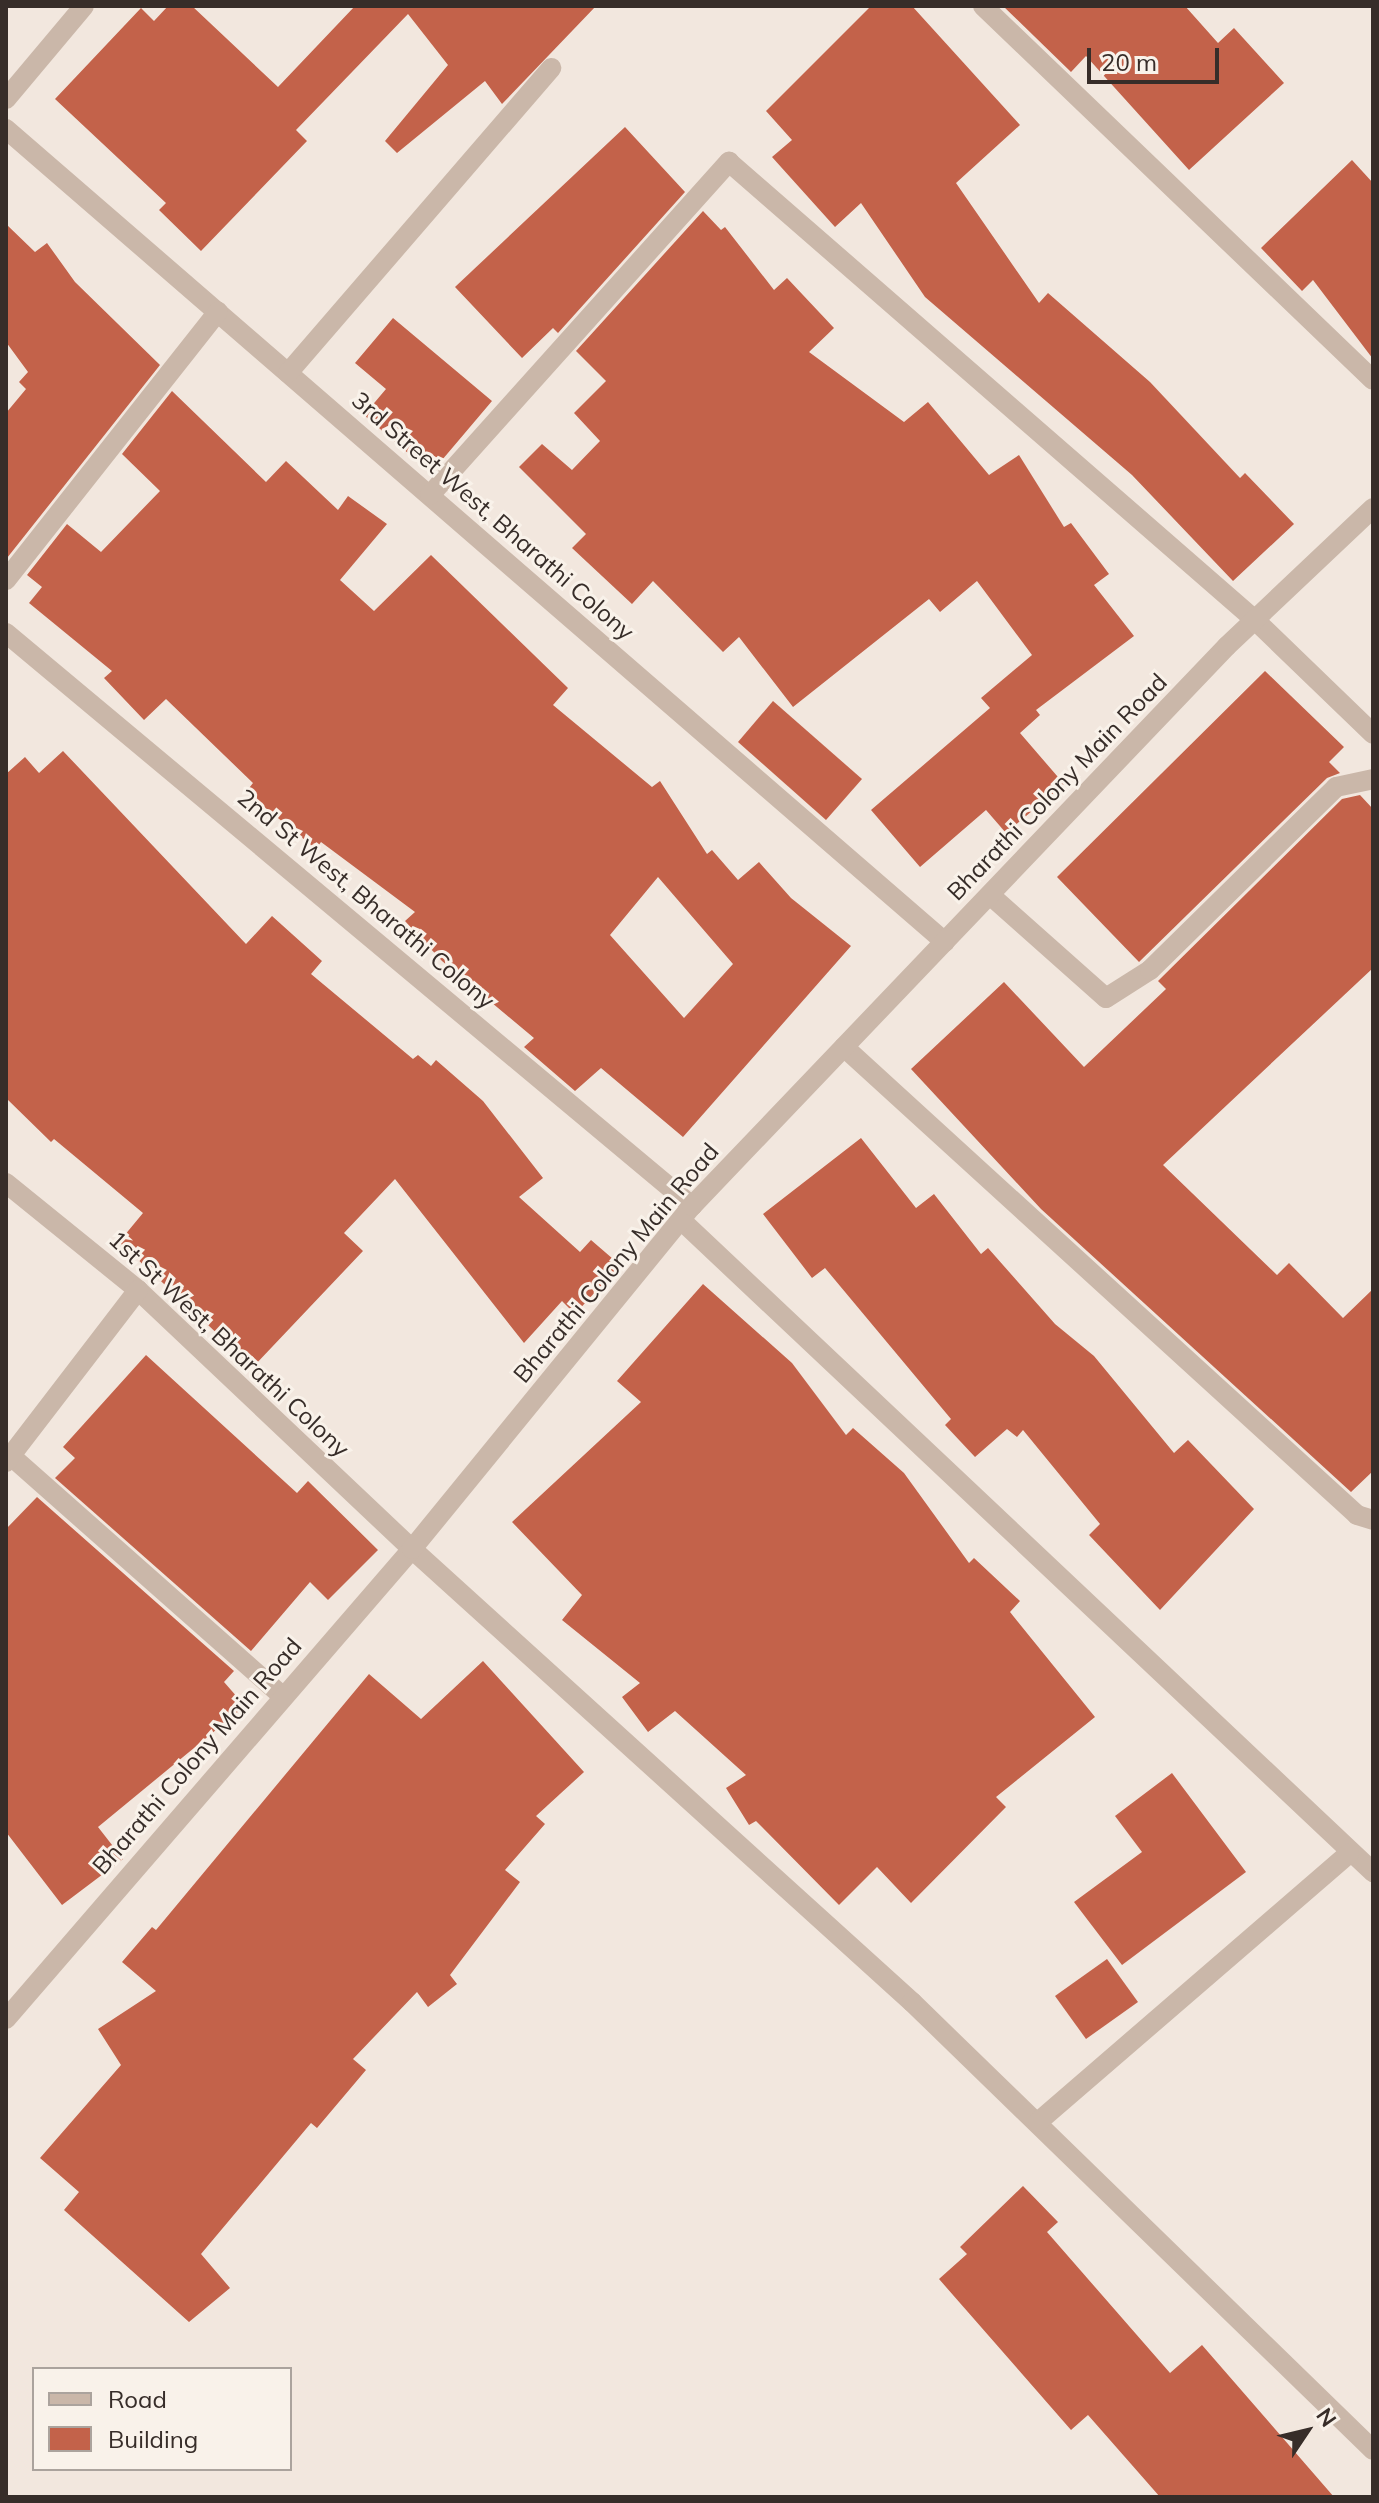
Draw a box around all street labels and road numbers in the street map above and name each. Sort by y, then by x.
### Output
street label: 3rd Street West, Bharathi Colony [346,386,640,646]
street label: Bharathi Colony Main Road [941,668,1173,906]
street label: 2nd St West, Bharathi Colony [232,783,500,1015]
street label: Bharathi Colony Main Road [507,1137,725,1389]
street label: 1st St West, Bharathi Colony [103,1225,355,1463]
street label: Bharathi Colony Main Road [86,1632,308,1880]

